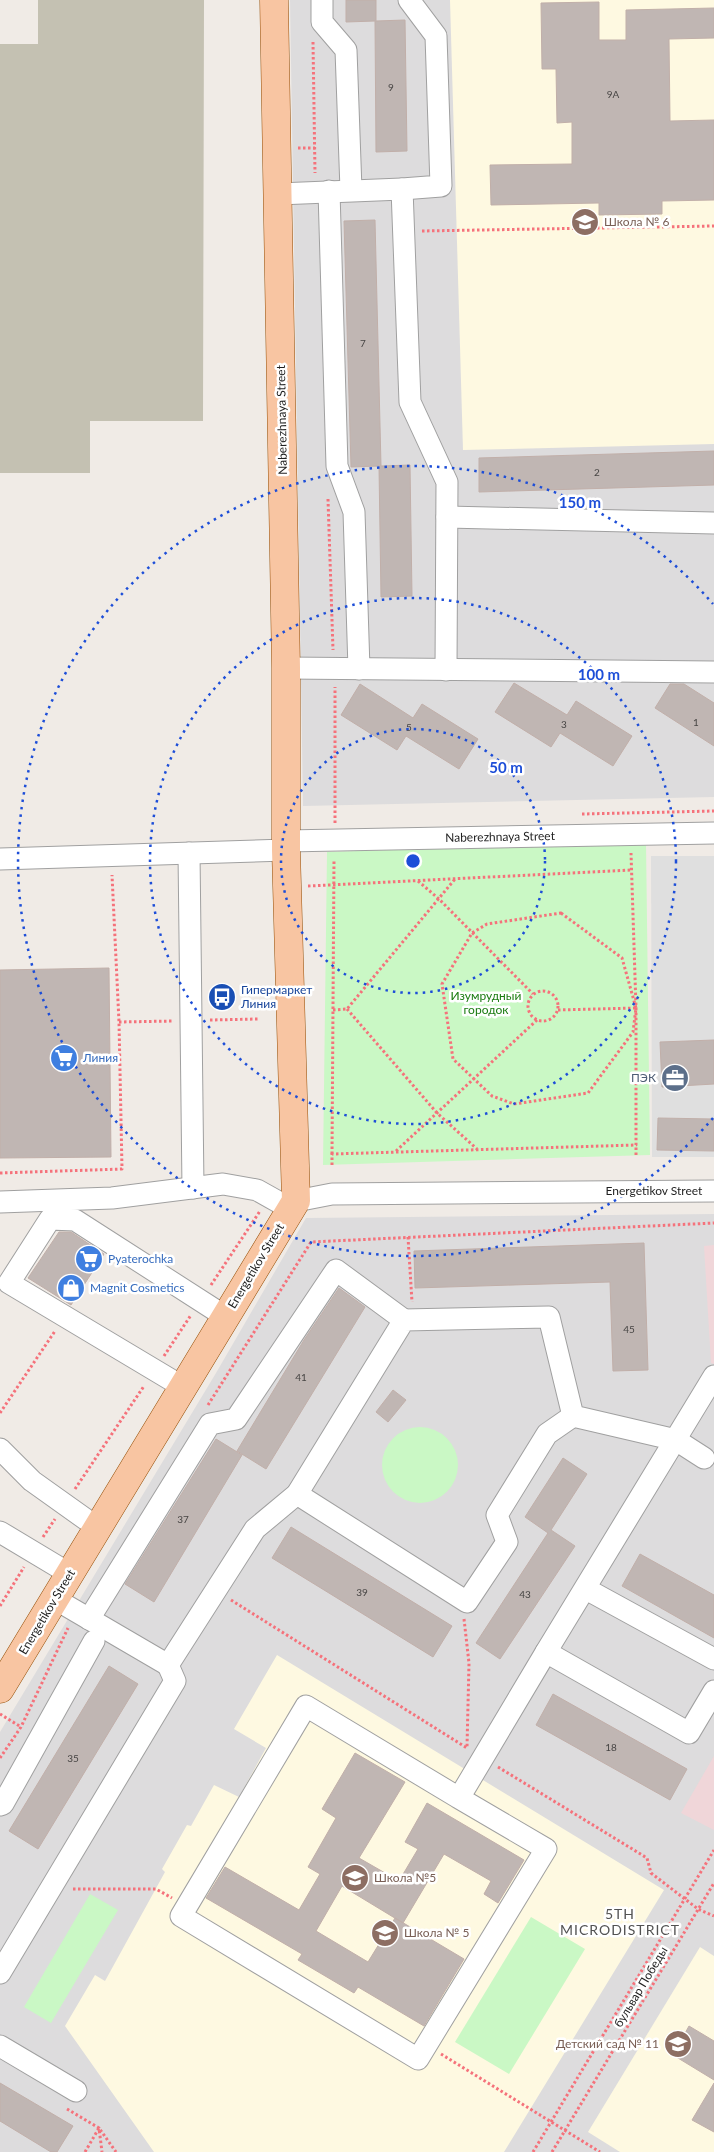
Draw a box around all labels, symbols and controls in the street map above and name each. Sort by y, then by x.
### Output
house number: 9 [388,81,394,93]
house number: 9А [607,88,620,100]
school or university icon: Школа № 6 [570,207,600,237]
place label: Школа № 6 [604,214,669,229]
house number: 7 [360,337,366,349]
street label: Naberezhnaya Street [273,364,290,475]
house number: 2 [594,466,600,478]
text: 150 m [559,493,601,511]
text: 100 m [578,665,620,683]
house number: 1 [693,716,699,728]
house number: 3 [561,718,567,730]
house number: 5 [406,721,412,733]
text: 50 m [489,758,523,776]
street label: Naberezhnaya Street [445,828,556,845]
centre of rings [404,852,422,870]
bus stop icon: Гипермаркет Линия [207,982,237,1012]
place label: Гипермаркет Линия [240,982,312,1011]
park label: Изумрудный городок [451,988,521,1017]
supermarket icon: Линия [49,1043,79,1073]
place label: Линия [82,1050,118,1065]
office icon: ПЭК [660,1063,690,1093]
place label: ПЭК [631,1070,656,1085]
street label: Energetikov Street [606,1183,703,1198]
street label: Energetikov Street [224,1220,287,1311]
supermarket icon: Pyaterochka [74,1244,104,1274]
place label: Pyaterochka [108,1251,173,1266]
shop icon: Magnit Cosmetics [56,1273,86,1303]
place label: Magnit Cosmetics [90,1280,185,1295]
house number: 45 [623,1323,635,1335]
house number: 41 [295,1371,307,1383]
house number: 37 [177,1513,189,1525]
street label: Energetikov Street [15,1566,78,1657]
house number: 39 [356,1586,368,1598]
house number: 43 [519,1588,531,1600]
house number: 18 [605,1741,617,1753]
house number: 35 [67,1752,79,1764]
school or university icon: Школа №5 [340,1863,370,1893]
place label: Школа №5 [374,1870,436,1885]
district label: 5TH MICRODISTRICT [560,1905,680,1938]
school or university icon: Школа № 5 [370,1918,400,1948]
place label: Школа № 5 [404,1925,469,1940]
street label: бульвар Победы [611,1944,671,2030]
school or university icon: Детский сад № 11 [663,2029,693,2059]
place label: Детский сад № 11 [556,2036,659,2051]

